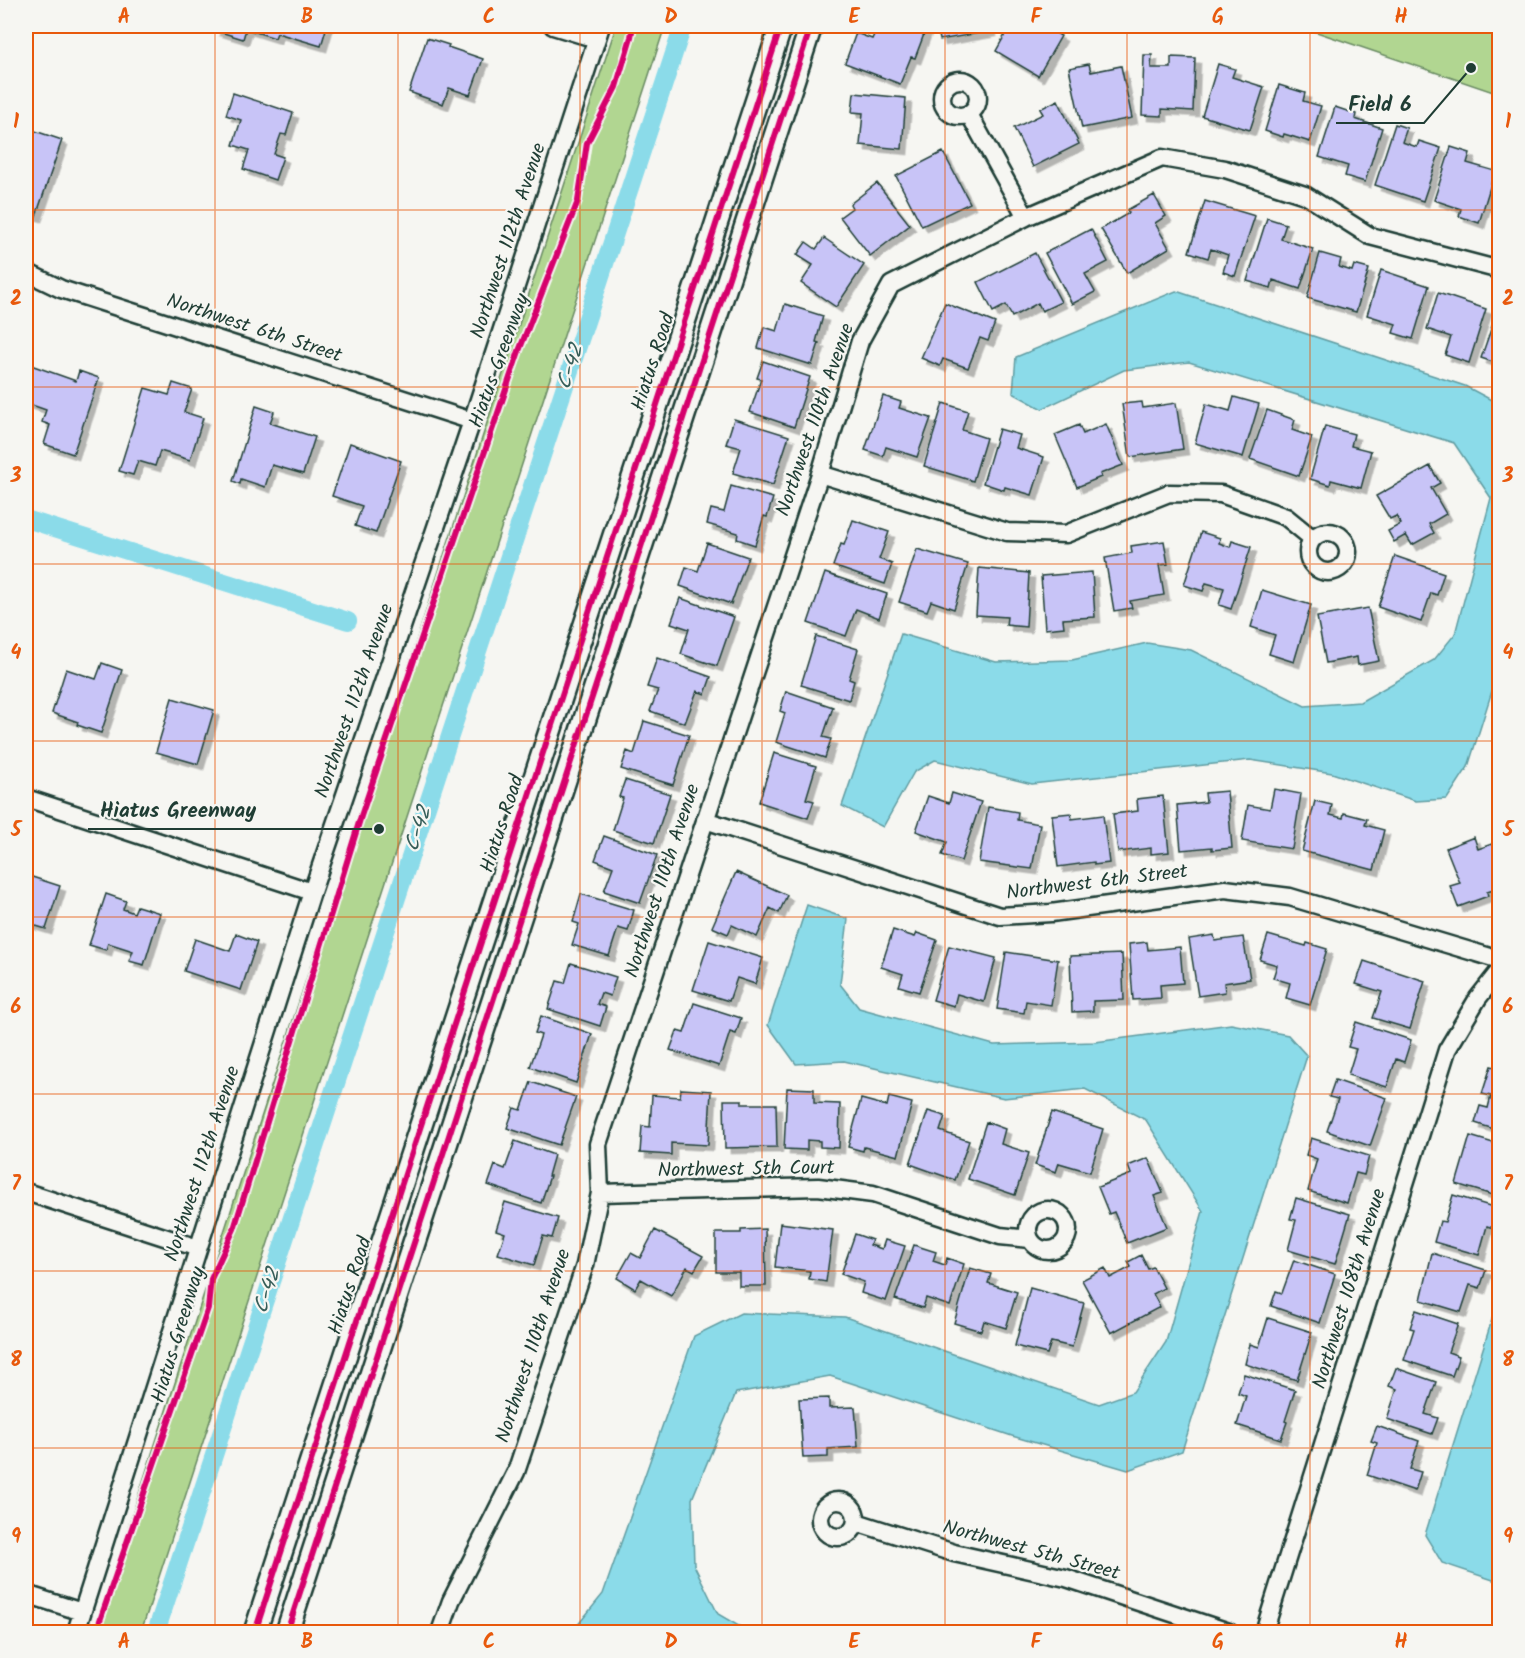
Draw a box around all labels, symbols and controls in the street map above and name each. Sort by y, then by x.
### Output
text: A [118,2,130,34]
text: B [301,2,313,34]
text: C [483,2,495,34]
text: D [664,2,678,34]
text: E [848,2,860,34]
text: F [1031,2,1043,34]
text: G [1212,2,1224,34]
text: H [1394,2,1408,34]
callout: Field 6 [1336,84,1424,123]
text: Field 6 [1348,89,1412,122]
text: 1 [13,107,19,139]
text: 1 [1505,107,1511,139]
street label: Northwest 112th Avenue [462,139,556,343]
text: 2 [10,284,22,316]
text: 2 [1502,284,1514,316]
street label: Northwest 6th Street [162,286,346,373]
street label: Hiatus Greenway [461,289,539,433]
street label: Hiatus Road [623,308,685,415]
street label: Northwest 110th Avenue [768,319,864,521]
water label: C-42 [548,338,594,394]
text: 3 [10,461,22,493]
text: 3 [1502,461,1514,493]
street label: Northwest 112th Avenue [307,599,403,803]
text: 4 [11,638,22,670]
text: 4 [1503,638,1514,670]
street label: Hiatus Road [472,770,534,877]
street label: Northwest 110th Avenue [617,780,709,982]
callout: Hiatus Greenway [88,790,268,829]
text: Hiatus Greenway [100,795,256,828]
water label: C-42 [396,800,442,856]
text: 5 [10,815,23,847]
text: 5 [1502,815,1515,847]
street label: Northwest 6th Street [1004,856,1190,910]
text: 6 [11,992,22,1024]
text: 6 [1503,992,1514,1024]
street label: Northwest 112th Avenue [156,1062,250,1266]
street label: Northwest 5th Court [657,1152,835,1188]
text: 7 [11,1169,21,1201]
text: 7 [1503,1169,1513,1201]
street label: Northwest 108th Avenue [1304,1185,1396,1393]
street label: Hiatus Road [320,1232,382,1339]
street label: Northwest 110th Avenue [488,1245,580,1447]
street label: Hiatus Greenway [143,1262,215,1407]
water label: C-42 [245,1262,291,1318]
text: 8 [10,1345,22,1377]
text: 8 [1502,1345,1514,1377]
street label: Northwest 5th Street [939,1512,1123,1590]
text: 9 [11,1522,21,1554]
text: 9 [1503,1522,1513,1554]
text: A [118,1627,130,1658]
text: B [301,1627,313,1658]
text: C [483,1627,495,1658]
text: D [664,1627,678,1658]
text: E [848,1627,860,1658]
text: F [1031,1627,1043,1658]
text: G [1212,1627,1224,1658]
text: H [1394,1627,1408,1658]

